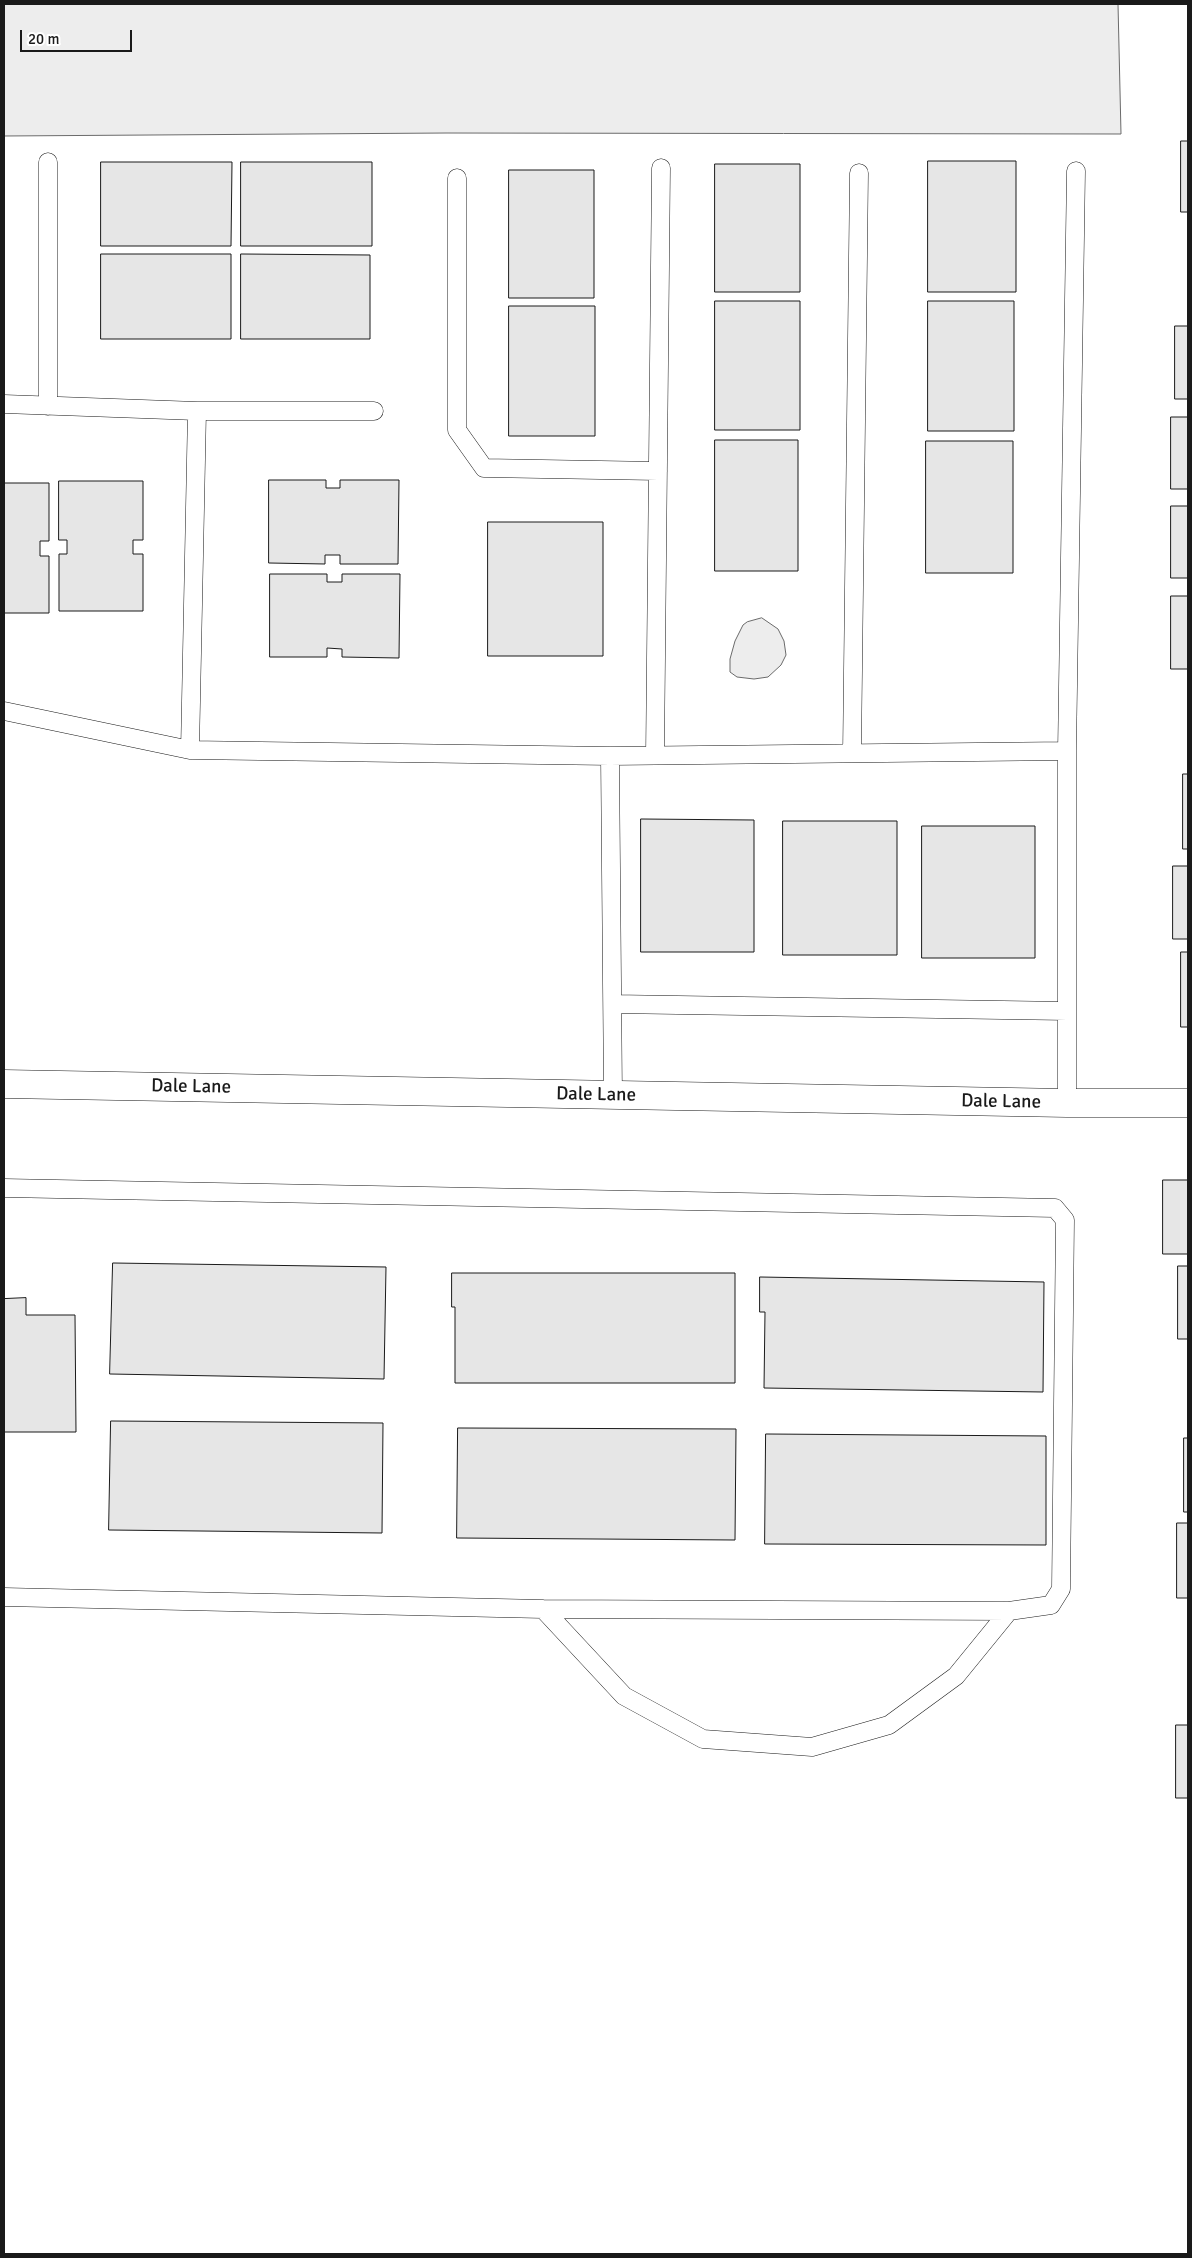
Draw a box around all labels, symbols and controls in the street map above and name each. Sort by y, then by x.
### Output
scale bar [22,20,135,52]
text: 20 m [28,30,59,48]
street label: Dale Lane [151,1075,231,1099]
street label: Dale Lane [556,1083,636,1107]
street label: Dale Lane [961,1090,1041,1114]

